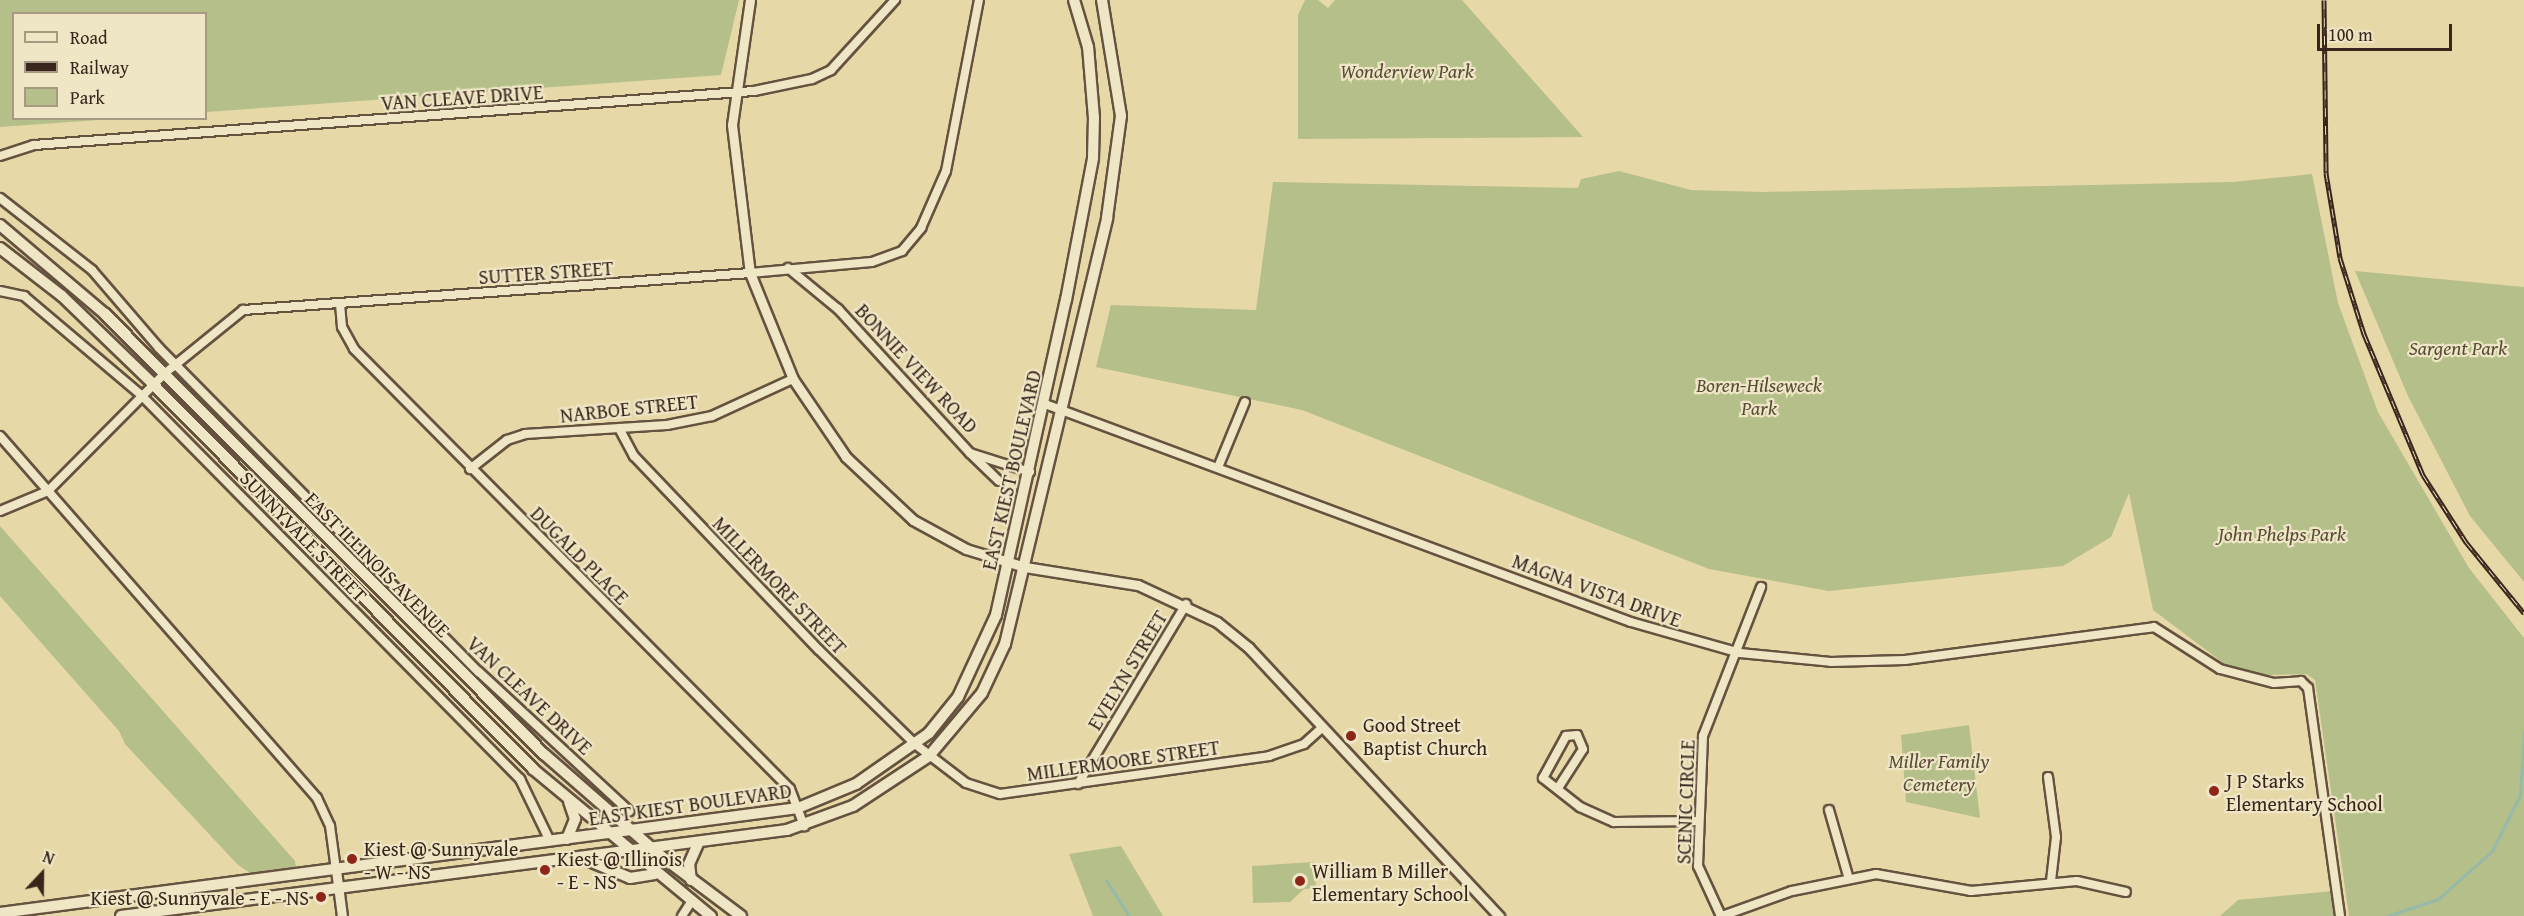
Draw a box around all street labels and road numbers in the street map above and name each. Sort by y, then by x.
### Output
street label: VAN CLEAVE DRIVE [380,79,544,115]
street label: SUTTER STREET [478,255,614,289]
street label: BONNIE VIEW ROAD [851,298,983,438]
street label: EAST KIEST BOULEVARD [976,368,1046,572]
street label: NARBOE STREET [559,389,699,427]
street label: SUNNYVALE STREET [235,466,373,606]
street label: EAST ILLINOIS AVENUE [301,487,455,641]
street label: DUGALD PLACE [526,501,634,609]
street label: MILLERMORE STREET [708,511,852,659]
street label: MAGNA VISTA DRIVE [1509,548,1685,632]
street label: EVELYN STREET [1082,606,1172,734]
street label: VAN CLEAVE DRIVE [462,631,598,759]
street label: MILLERMOORE STREET [1025,735,1221,785]
street label: SCENIC CIRCLE [1671,739,1699,865]
street label: EAST KIEST BOULEVARD [587,778,793,830]

